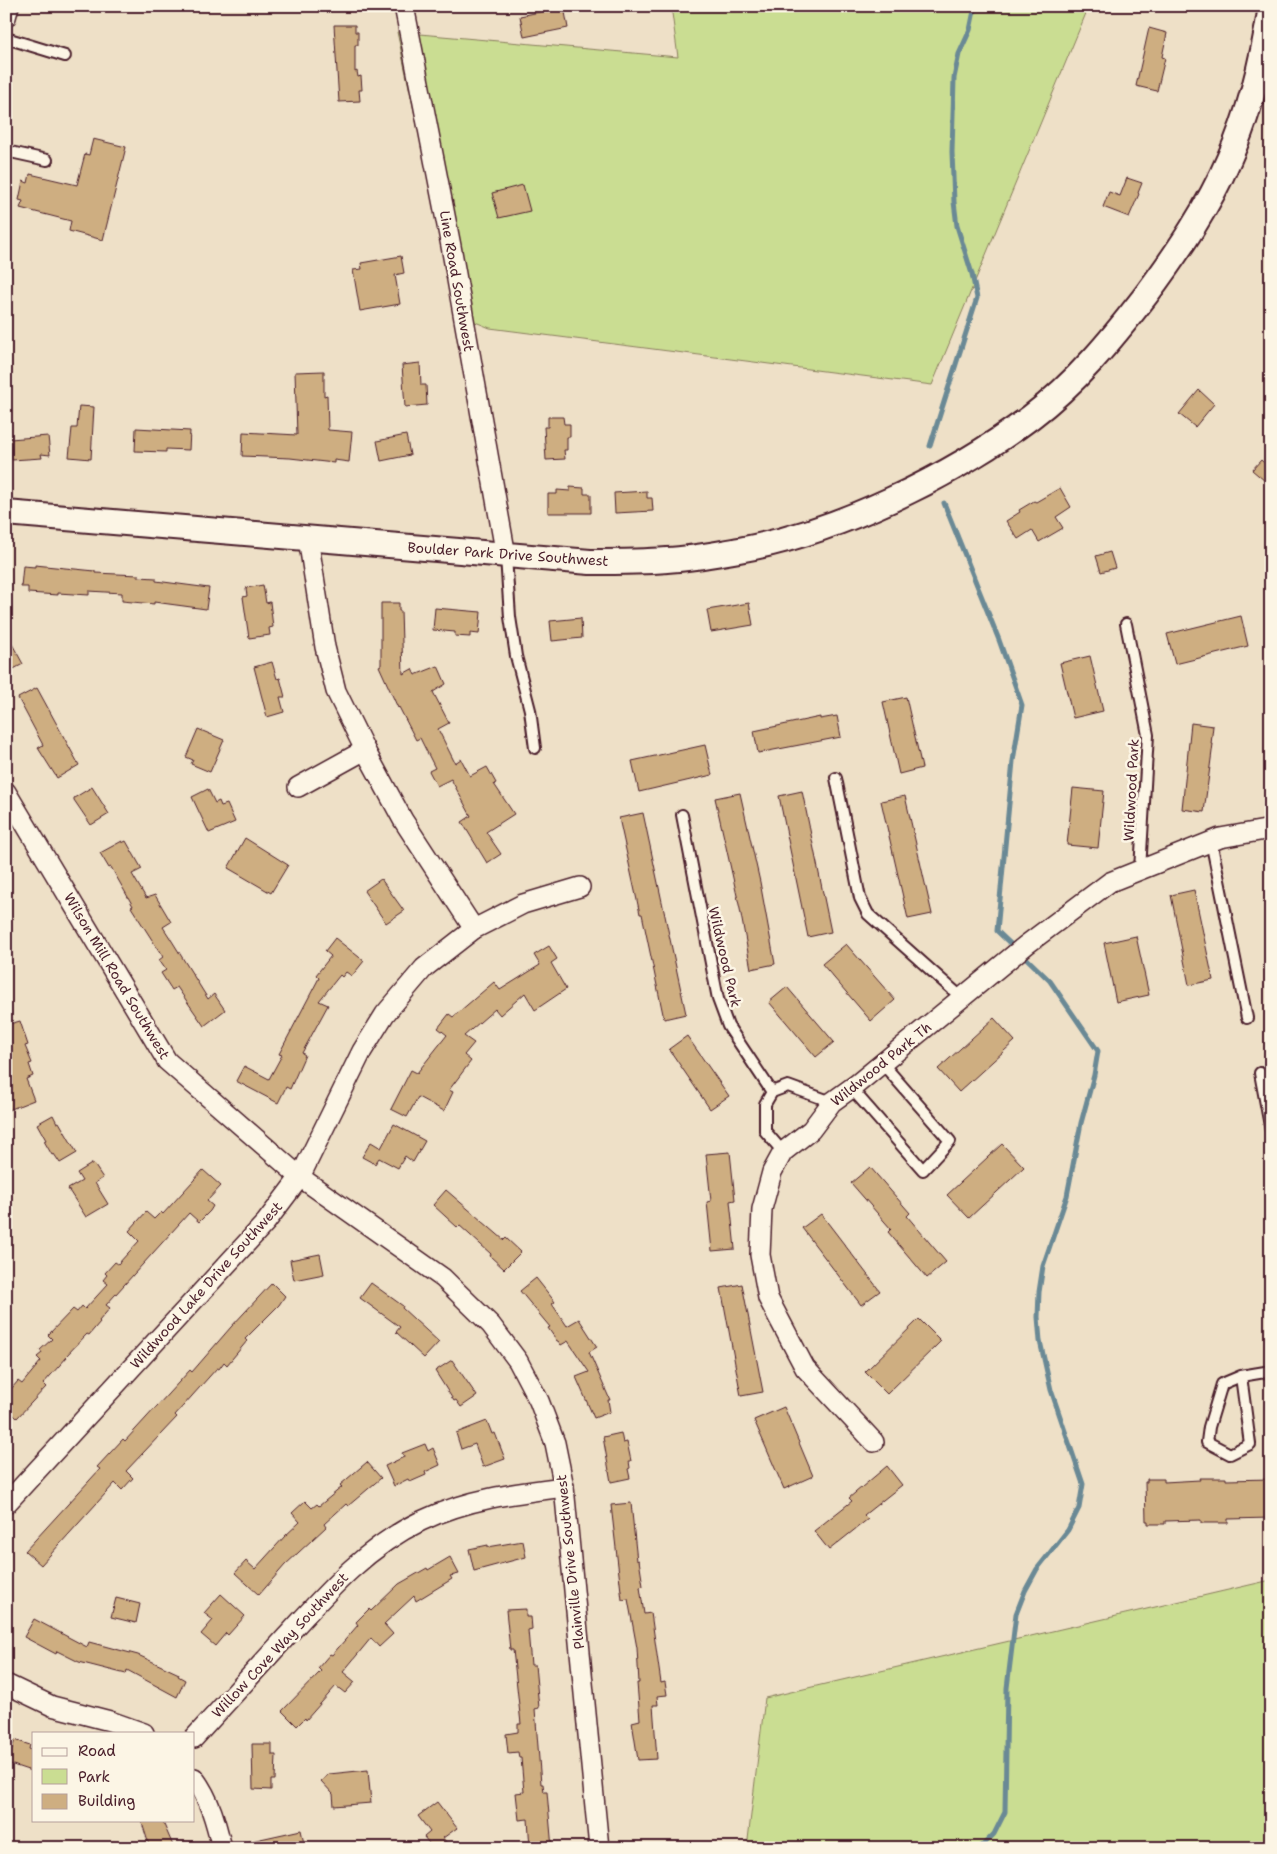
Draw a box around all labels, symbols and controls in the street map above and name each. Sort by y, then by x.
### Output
street label: Line Road Southwest [436,209,478,353]
street label: Boulder Park Drive Southwest [407,538,609,570]
street label: Wildwood Park [1119,738,1143,842]
street label: Wilson Mill Road Southwest [60,889,174,1063]
street label: Wildwood Park [705,905,745,1009]
street label: Wildwood Park Th [827,1018,935,1110]
street label: Wildwood Lake Drive Southwest [126,1198,286,1372]
street label: Plainville Drive Southwest [552,1474,588,1650]
street label: Willow Cove Way Southwest [208,1569,352,1721]
legend [32,1732,195,1822]
text: Road [78,1741,116,1761]
text: Park [78,1767,110,1787]
text: Building [78,1791,135,1811]

